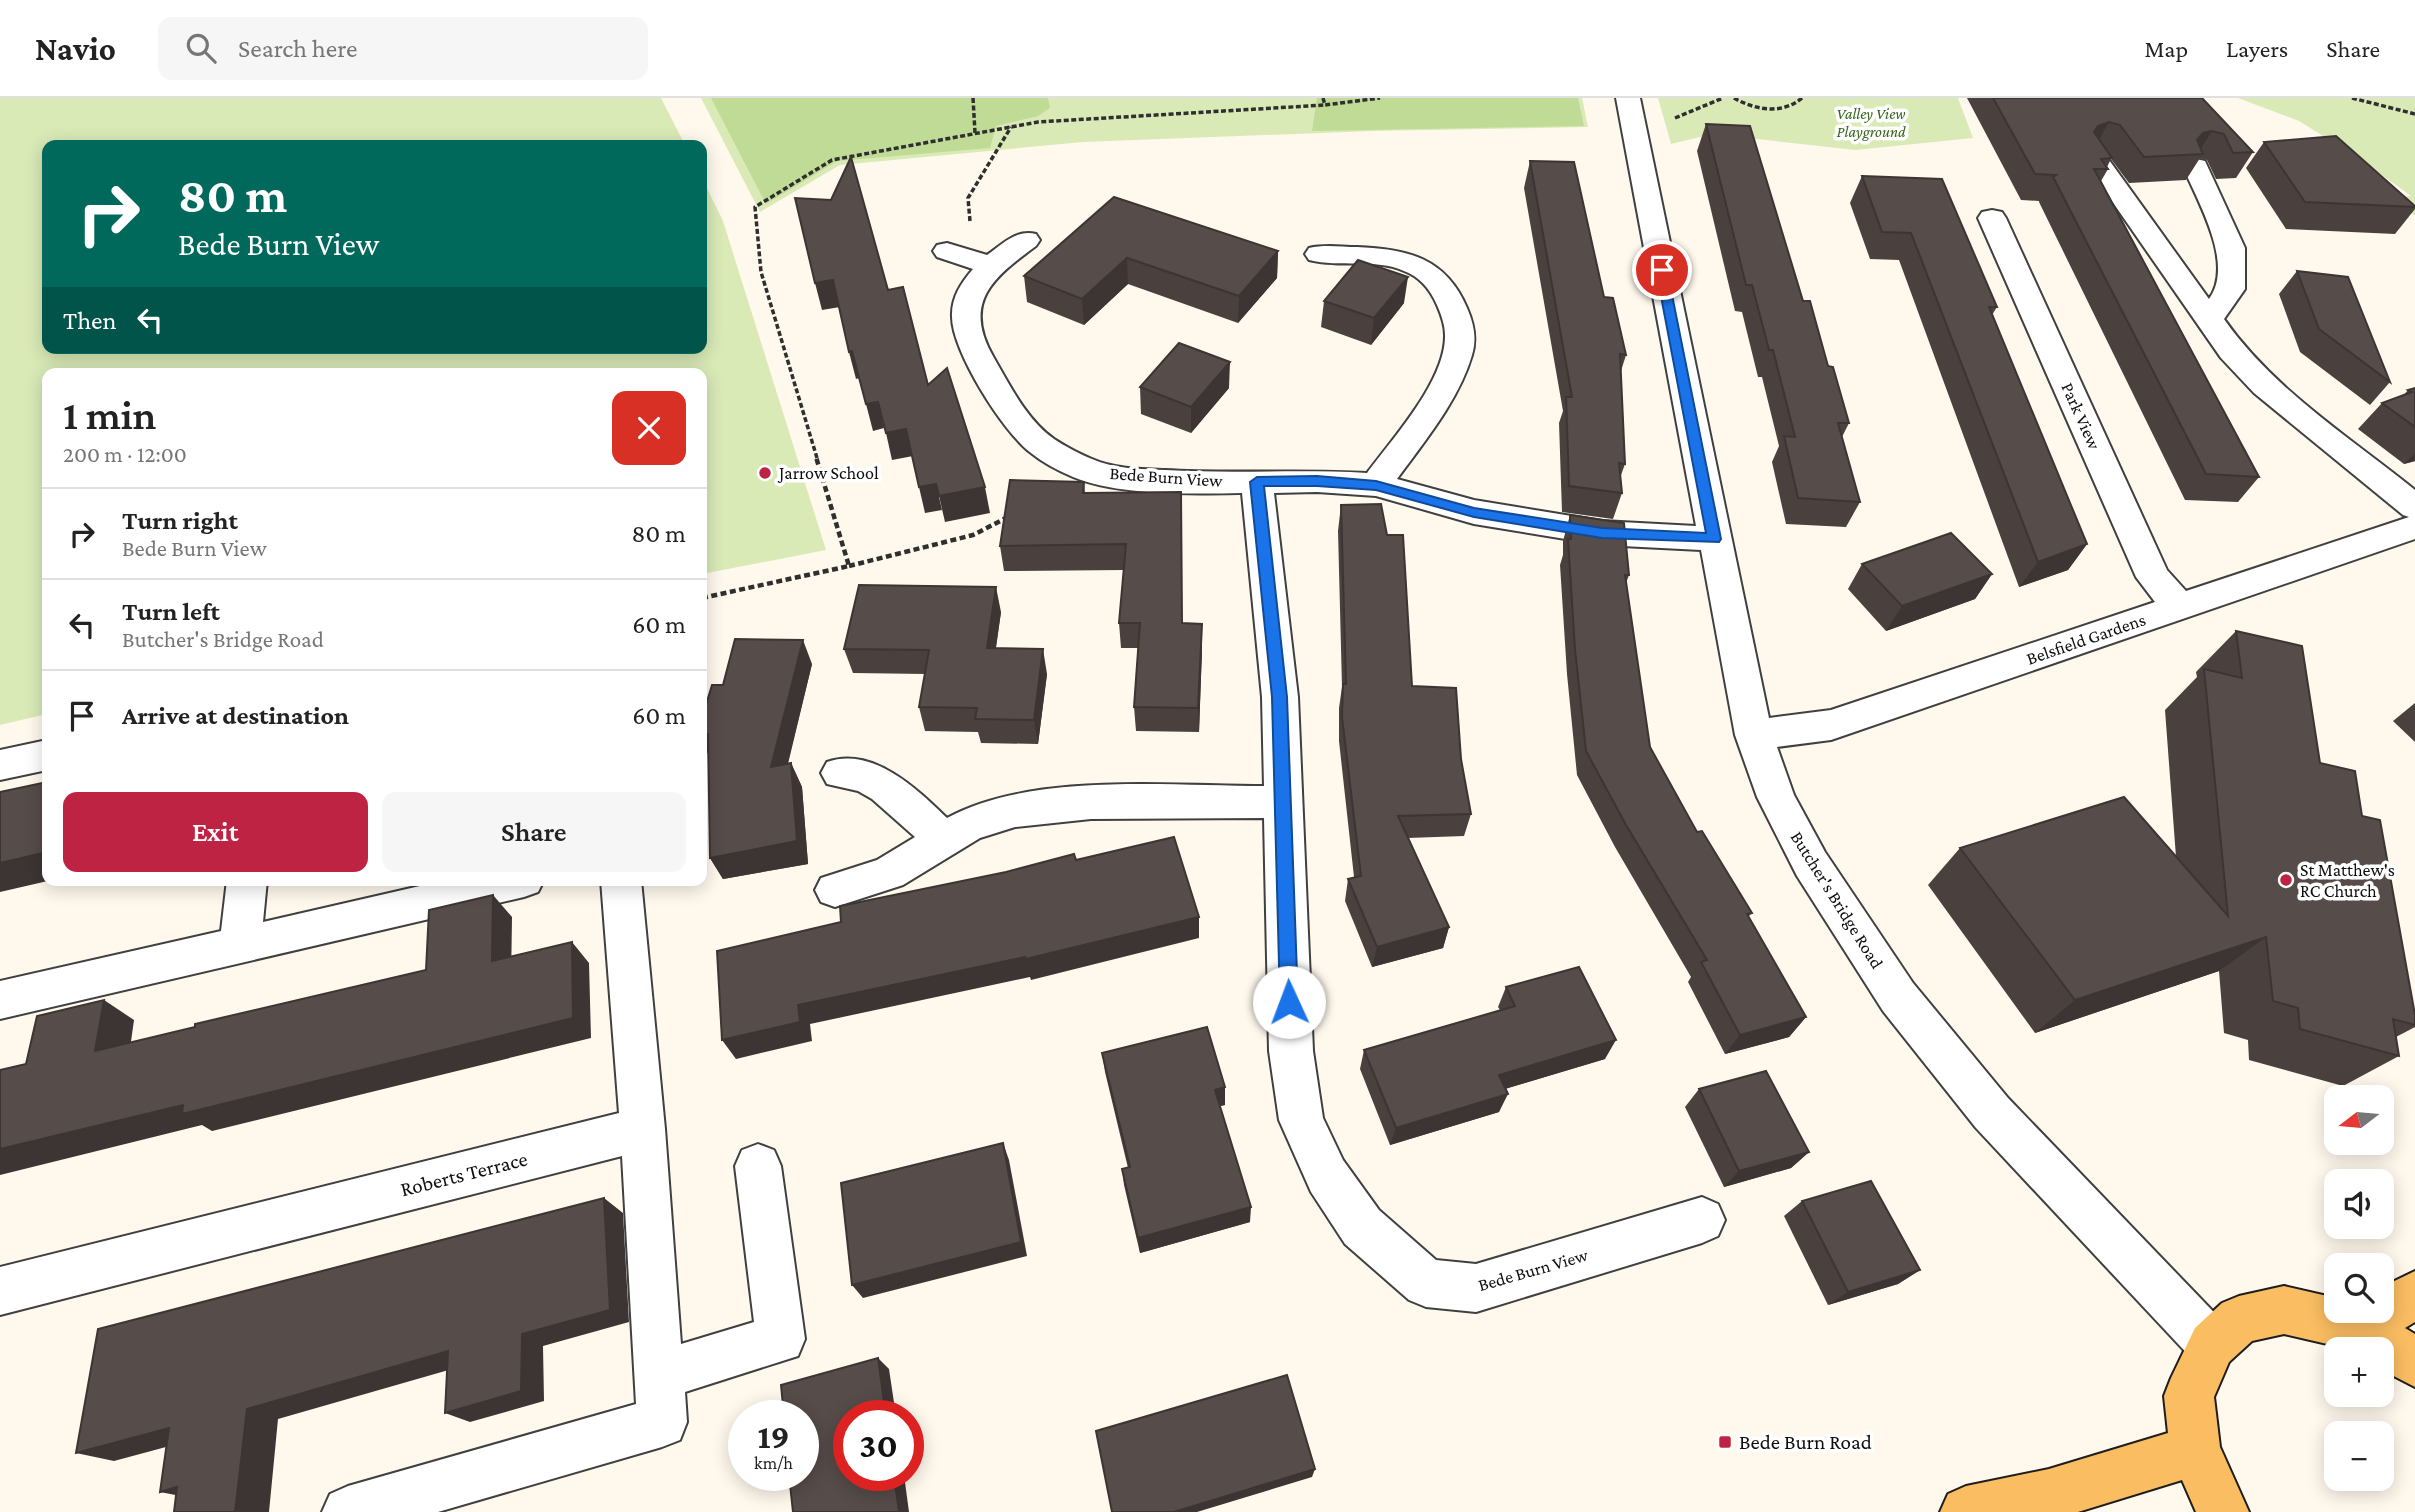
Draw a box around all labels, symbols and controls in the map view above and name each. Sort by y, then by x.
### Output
search box [158,17,648,80]
icon: search [182,29,220,67]
text: Navio [35,30,116,67]
text: Search here [238,34,357,63]
text: Map [2144,35,2188,62]
text: Layers [2226,35,2288,62]
text: Share [2326,35,2380,62]
park label: Valley View Playground [1836,105,1906,141]
icon: right [63,168,154,259]
text: 80 m [178,168,287,223]
text: Bede Burn View [178,226,379,262]
pin [1632,240,1692,300]
icon: arrive [1643,251,1681,289]
icon: left [131,301,169,339]
text: Then [63,306,117,335]
street label: Park View [2057,379,2105,453]
text: 1 min [63,391,156,438]
button: close [612,391,686,465]
text: 200 m · 12:00 [63,441,187,467]
place label: Jarrow School [777,463,879,483]
street label: Bede Burn View [1109,463,1224,491]
marker: Jarrow School [757,465,773,481]
text: Turn right [122,506,238,535]
icon: right [63,515,101,553]
text: 80 m [632,519,686,548]
text: Bede Burn View [122,535,267,561]
text: Turn left [122,597,220,626]
icon: left [63,606,101,644]
street label: Belsfield Gardens [2024,609,2148,669]
text: 60 m [632,610,686,639]
text: Butcher's Bridge Road [122,626,324,652]
icon: arrive [63,697,101,735]
text: Arrive at destination [122,701,349,730]
text: 60 m [632,701,686,730]
button: Exit [63,792,368,872]
button: Share [382,792,686,872]
street label: Butcher's Bridge Road [1787,828,1888,973]
place label: St Matthew's RC Church [2300,860,2395,901]
marker: St Matthew's RC Church [2278,872,2294,888]
position arrow [1252,965,1326,1039]
north arrow [2324,1085,2394,1155]
map controls [2324,1085,2394,1491]
street label: Roberts Terrace [398,1147,530,1201]
button: sound [2324,1169,2394,1239]
street label: Bede Burn View [1476,1245,1591,1295]
button: search [2324,1253,2394,1323]
button: + [2324,1337,2394,1407]
speed limit sign: 30 [833,1400,924,1491]
text: 19 [757,1417,790,1456]
button: − [2324,1421,2394,1491]
place label: Bede Burn Road [1739,1430,1872,1454]
marker: Bede Burn Road [1717,1434,1733,1450]
text: km/h [754,1453,793,1473]

